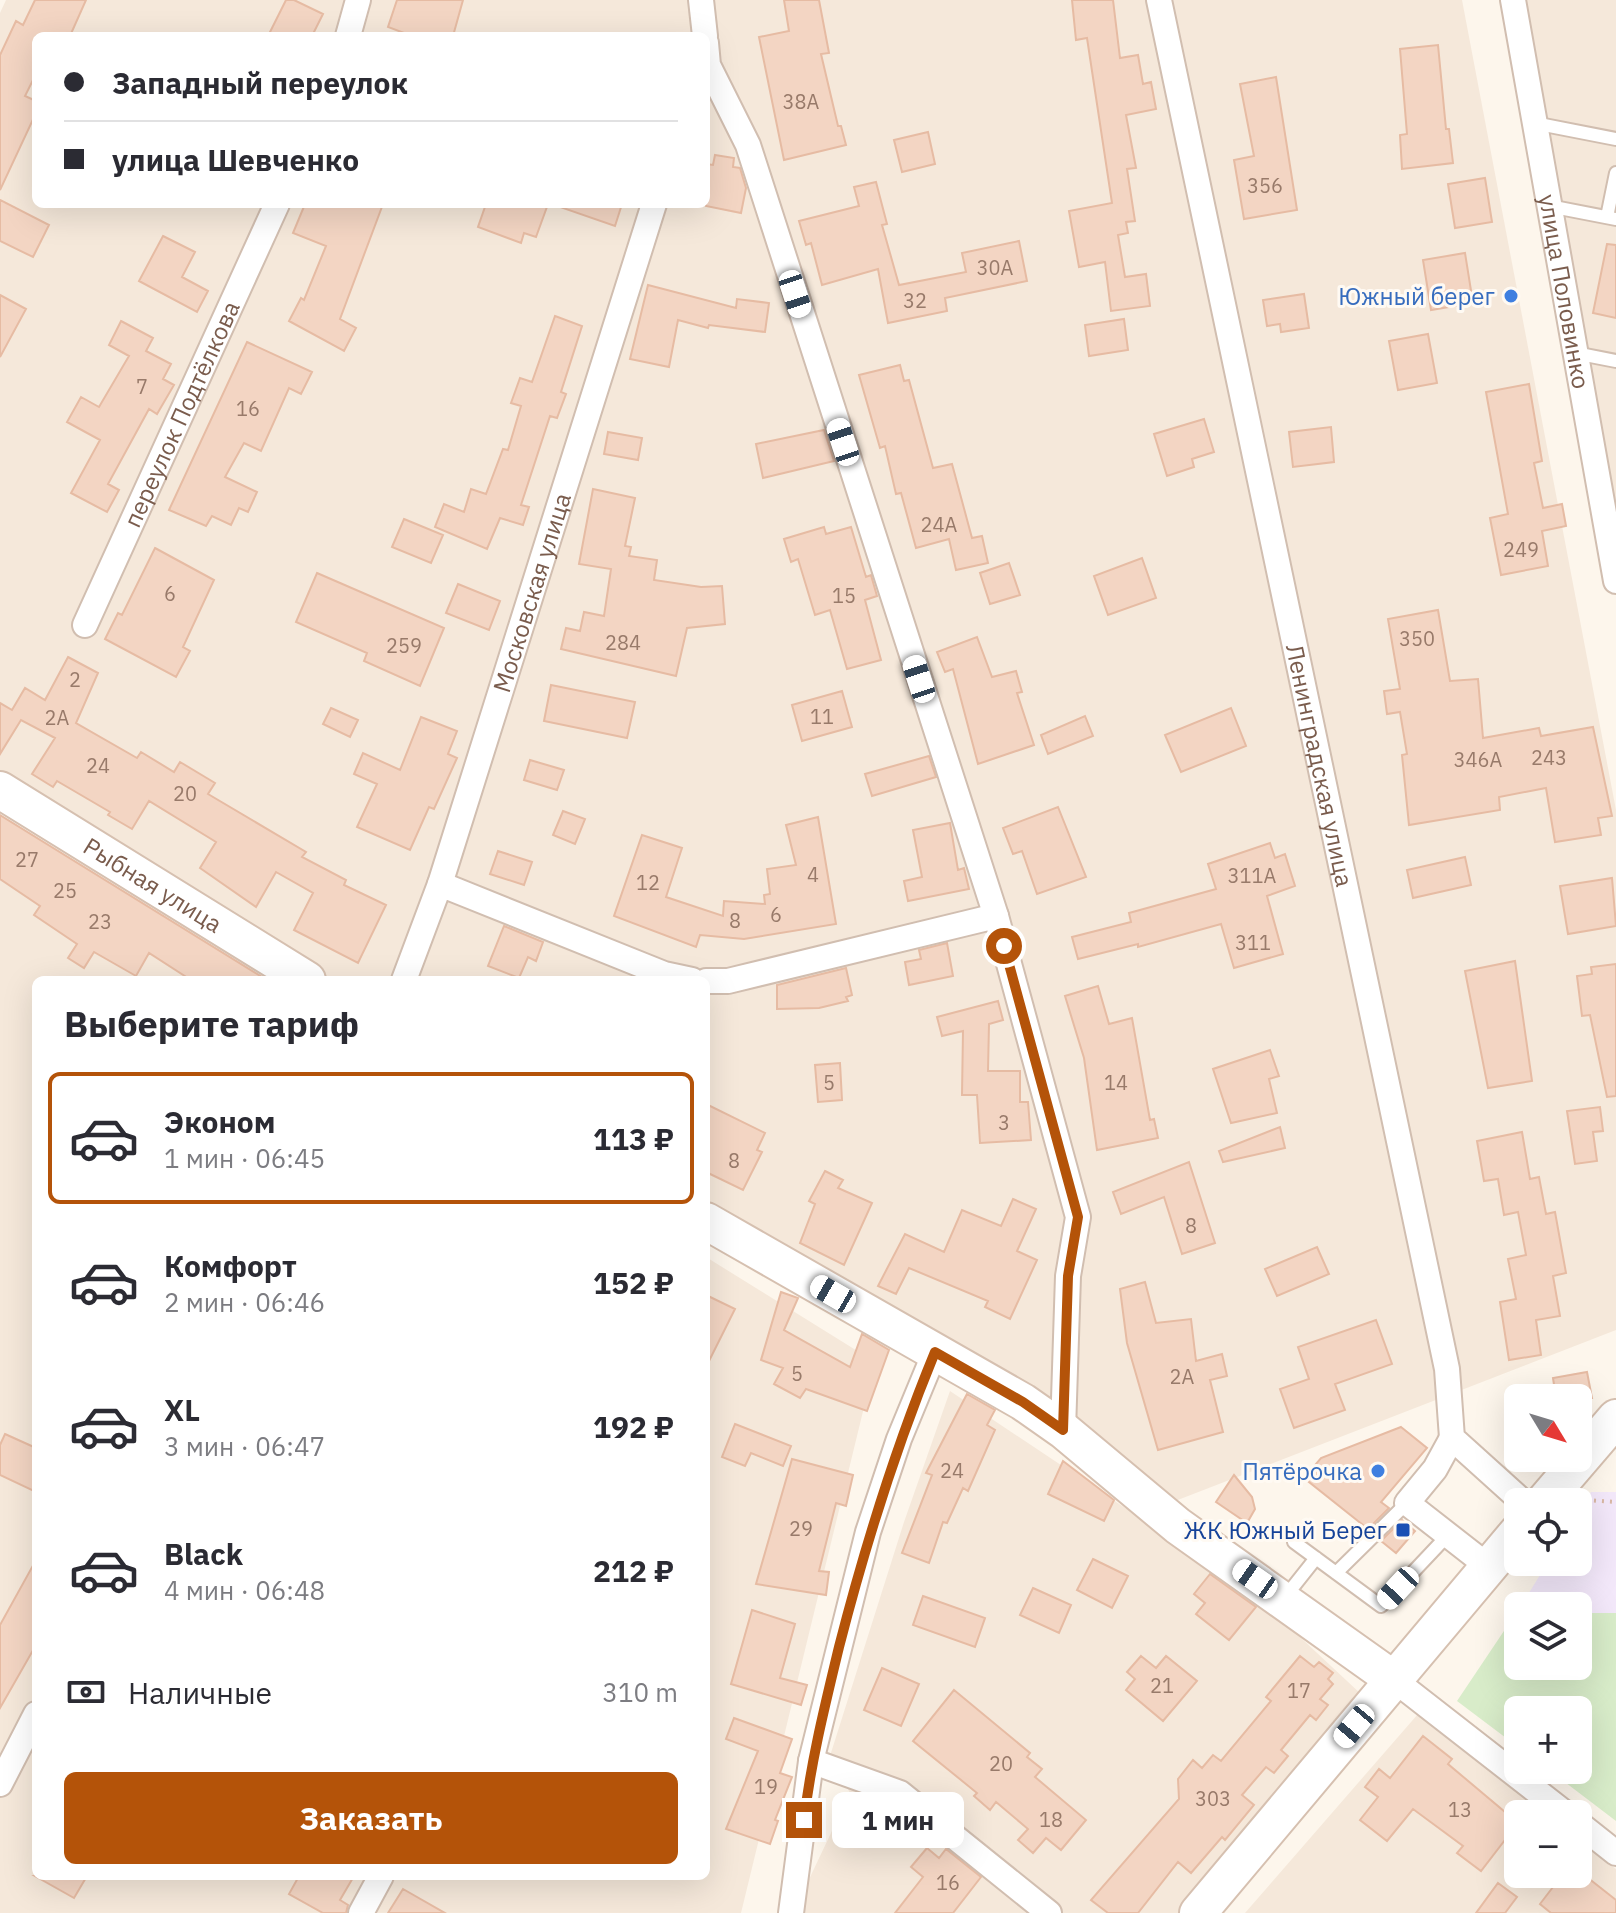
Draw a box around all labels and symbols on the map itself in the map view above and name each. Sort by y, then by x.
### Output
house number: 38А [783,88,820,115]
house number: 356 [1247,172,1283,199]
street label: улица Половинко [1532,192,1598,391]
house number: 30А [977,254,1014,281]
car [776,267,814,321]
place label: Южный берег [1338,280,1495,312]
house number: 32 [903,287,927,314]
marker: Южный берег [1502,287,1520,305]
street label: переулок Подтёлкова [116,296,247,532]
house number: 7 [136,373,148,400]
house number: 16 [236,395,260,422]
car [824,415,862,469]
street label: Московская улица [485,489,578,696]
house number: 24А [921,511,958,538]
house number: 249 [1503,536,1539,563]
house number: 6 [164,580,176,607]
house number: 15 [832,582,856,609]
house number: 350 [1399,625,1435,652]
house number: 284 [605,629,641,656]
house number: 259 [386,632,422,659]
street label: Ленинградская улица [1279,641,1361,890]
car [900,652,938,706]
house number: 2 [69,666,81,693]
house number: 11 [810,703,834,730]
house number: 2А [45,704,70,731]
house number: 243 [1531,744,1567,771]
house number: 346А [1454,746,1503,773]
house number: 24 [86,752,110,779]
house number: 20 [173,780,197,807]
street label: Рыбная улица [78,830,229,940]
house number: 27 [15,846,39,873]
house number: 4 [807,861,819,888]
house number: 311А [1228,862,1277,889]
house number: 12 [636,869,660,896]
house number: 25 [53,877,77,904]
house number: 6 [770,901,782,928]
house number: 8 [729,907,741,934]
house number: 23 [88,908,112,935]
route start [986,928,1022,964]
house number: 311 [1235,929,1271,956]
house number: 5 [823,1069,835,1096]
house number: 14 [1104,1069,1128,1096]
house number: 3 [998,1109,1010,1136]
house number: 8 [728,1147,740,1174]
house number: 8 [1185,1212,1197,1239]
car [806,1272,860,1316]
house number: 5 [791,1360,803,1387]
house number: 2А [1170,1363,1195,1390]
north arrow [1504,1384,1592,1472]
place label: Пятёрочка [1242,1455,1362,1487]
house number: 24 [940,1457,964,1484]
marker: Пятёрочка [1369,1462,1387,1480]
place label: ЖК Южный Берег [1184,1514,1387,1546]
house number: 29 [789,1515,813,1542]
marker: ЖК Южный Берег [1394,1521,1412,1539]
car [1228,1555,1282,1603]
car [1373,1562,1423,1614]
house number: 21 [1150,1672,1174,1699]
house number: 17 [1287,1677,1311,1704]
car [1329,1700,1379,1752]
house number: 20 [989,1750,1013,1777]
house number: 19 [754,1773,778,1800]
house number: 303 [1195,1785,1231,1812]
callout: 1 мин [832,1792,964,1848]
house number: 13 [1448,1796,1472,1823]
route end [786,1802,822,1838]
house number: 18 [1039,1806,1063,1833]
house number: 16 [936,1869,960,1896]

